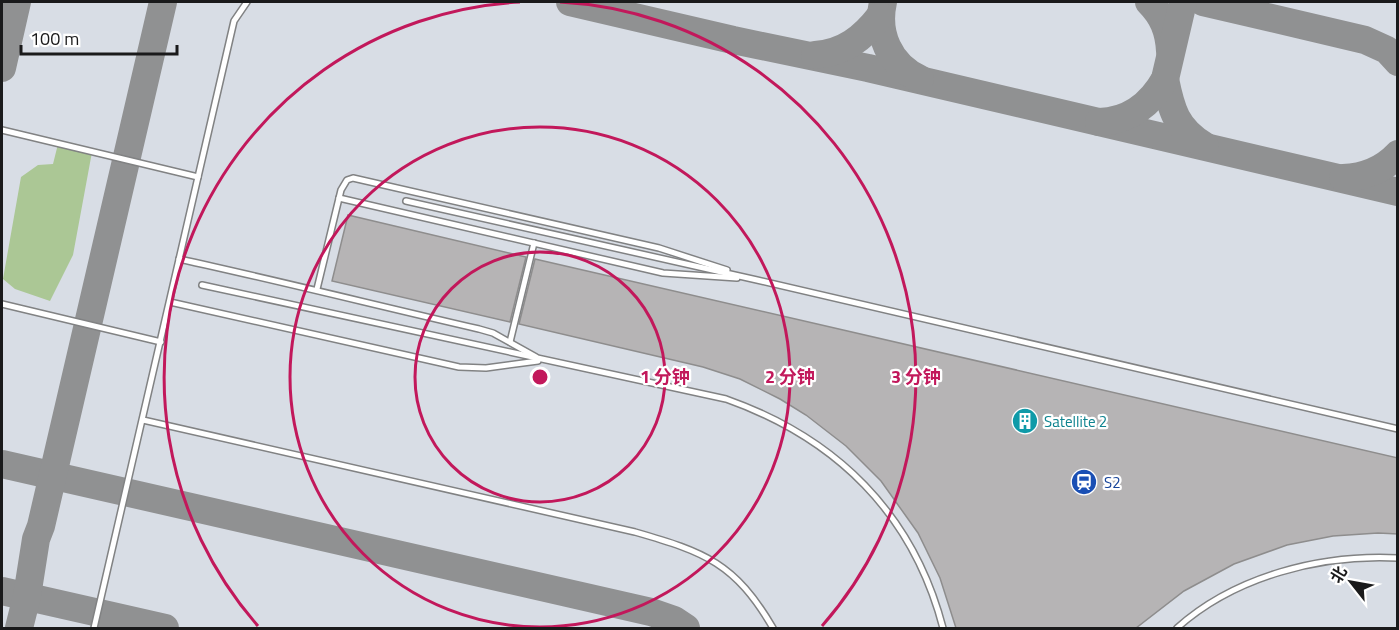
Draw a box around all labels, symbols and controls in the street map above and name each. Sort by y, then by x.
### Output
scale bar [21,18,177,56]
text: 100 m [30,25,79,52]
text: 1 分钟 [640,363,690,390]
text: 2 分钟 [765,363,815,390]
text: 3 分钟 [891,363,941,390]
centre of rings [530,367,550,387]
building icon: Satellite 2 [1010,406,1040,436]
place label: Satellite 2 [1044,410,1107,433]
station icon: S2 [1069,467,1099,497]
place label: S2 [1104,471,1121,494]
north arrow [1321,552,1381,612]
text: 北 [1324,561,1353,587]

